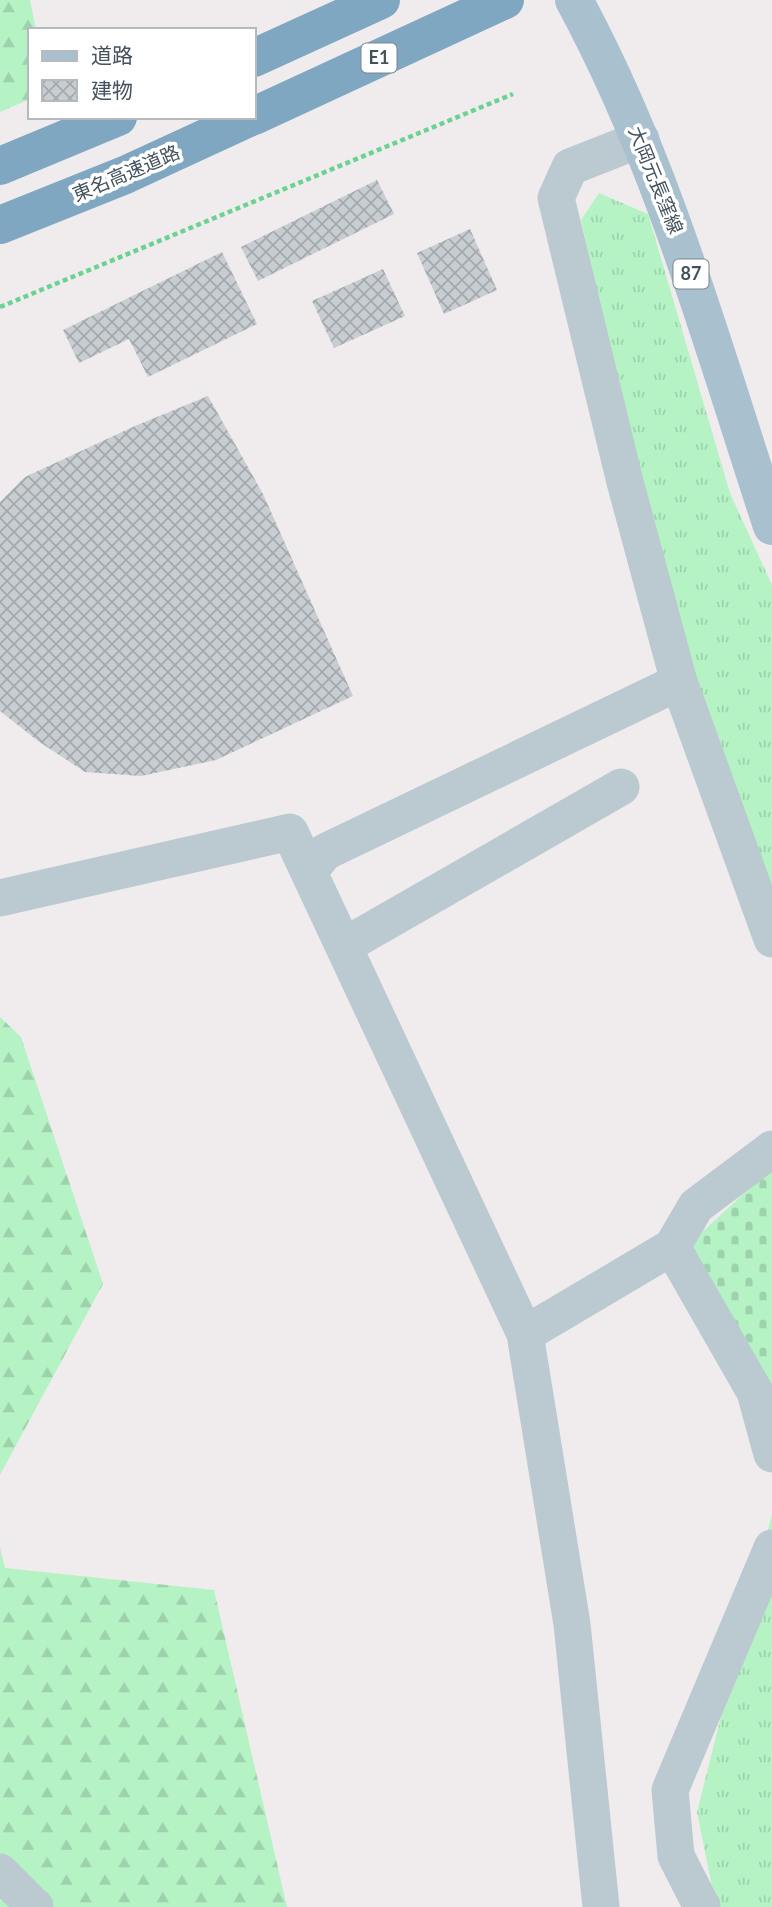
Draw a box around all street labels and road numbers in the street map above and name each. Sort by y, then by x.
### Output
road number: E1 [362,44,396,72]
street label: 大岡元長窪線 [624,123,688,237]
street label: 東名高速道路 [69,140,183,205]
road number: 87 [674,260,708,288]

